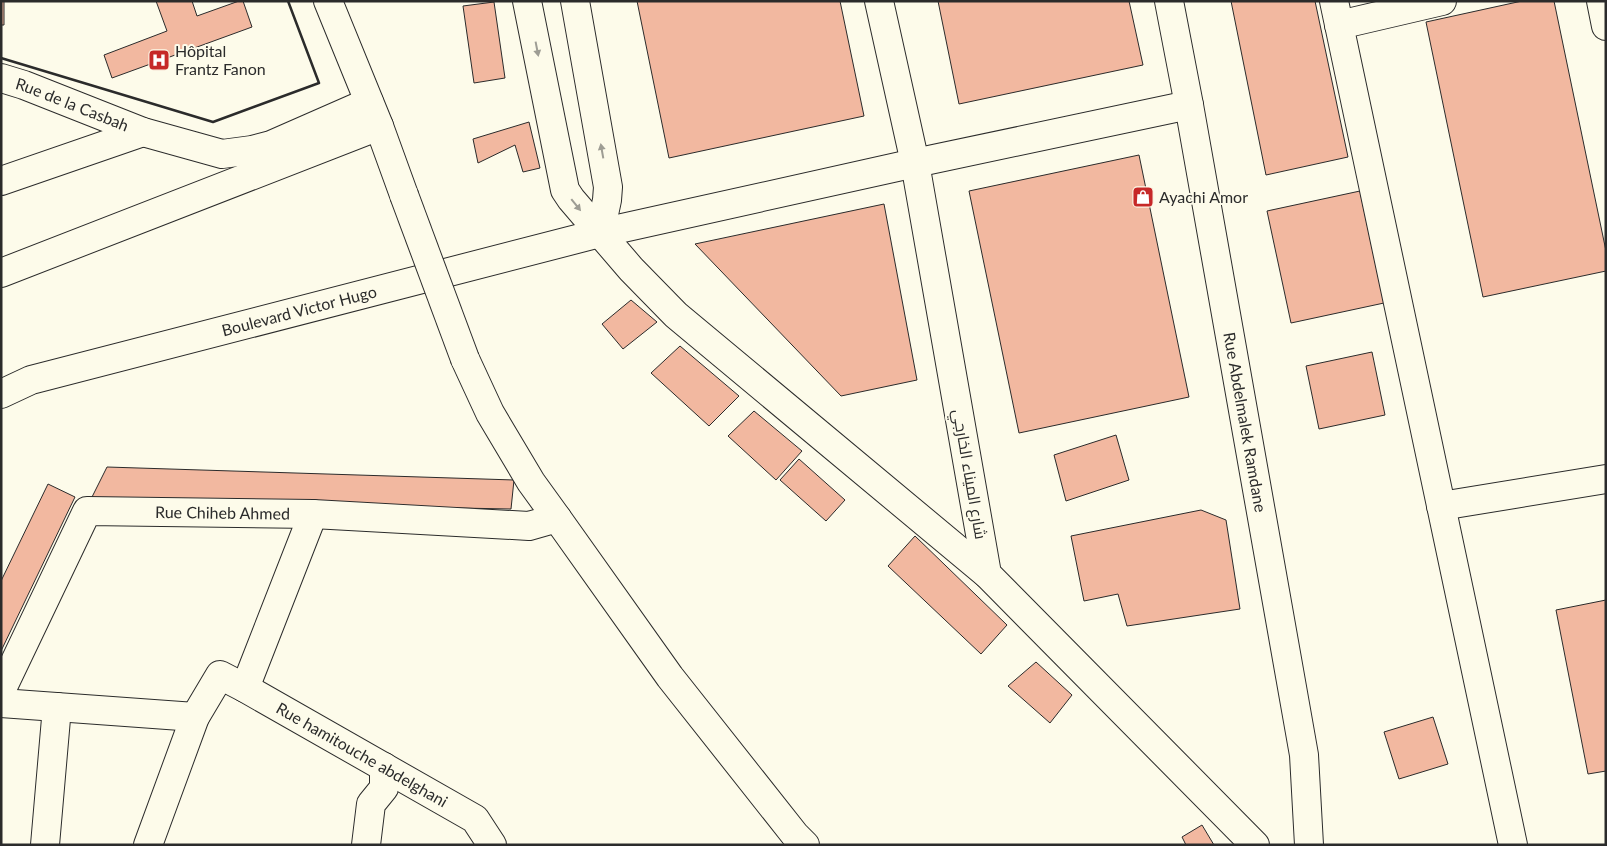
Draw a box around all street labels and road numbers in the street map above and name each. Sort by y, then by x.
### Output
street label: Rue de la Casbah [14,73,132,135]
street label: Boulevard Victor Hugo [219,281,378,339]
street label: Rue Abdelmalek Ramdane [1220,331,1271,514]
street label: شارع الميناء الخارجي [945,407,991,541]
street label: Rue Chiheb Ahmed [155,502,290,523]
street label: Rue hamitouche abdelghani [273,698,451,810]

